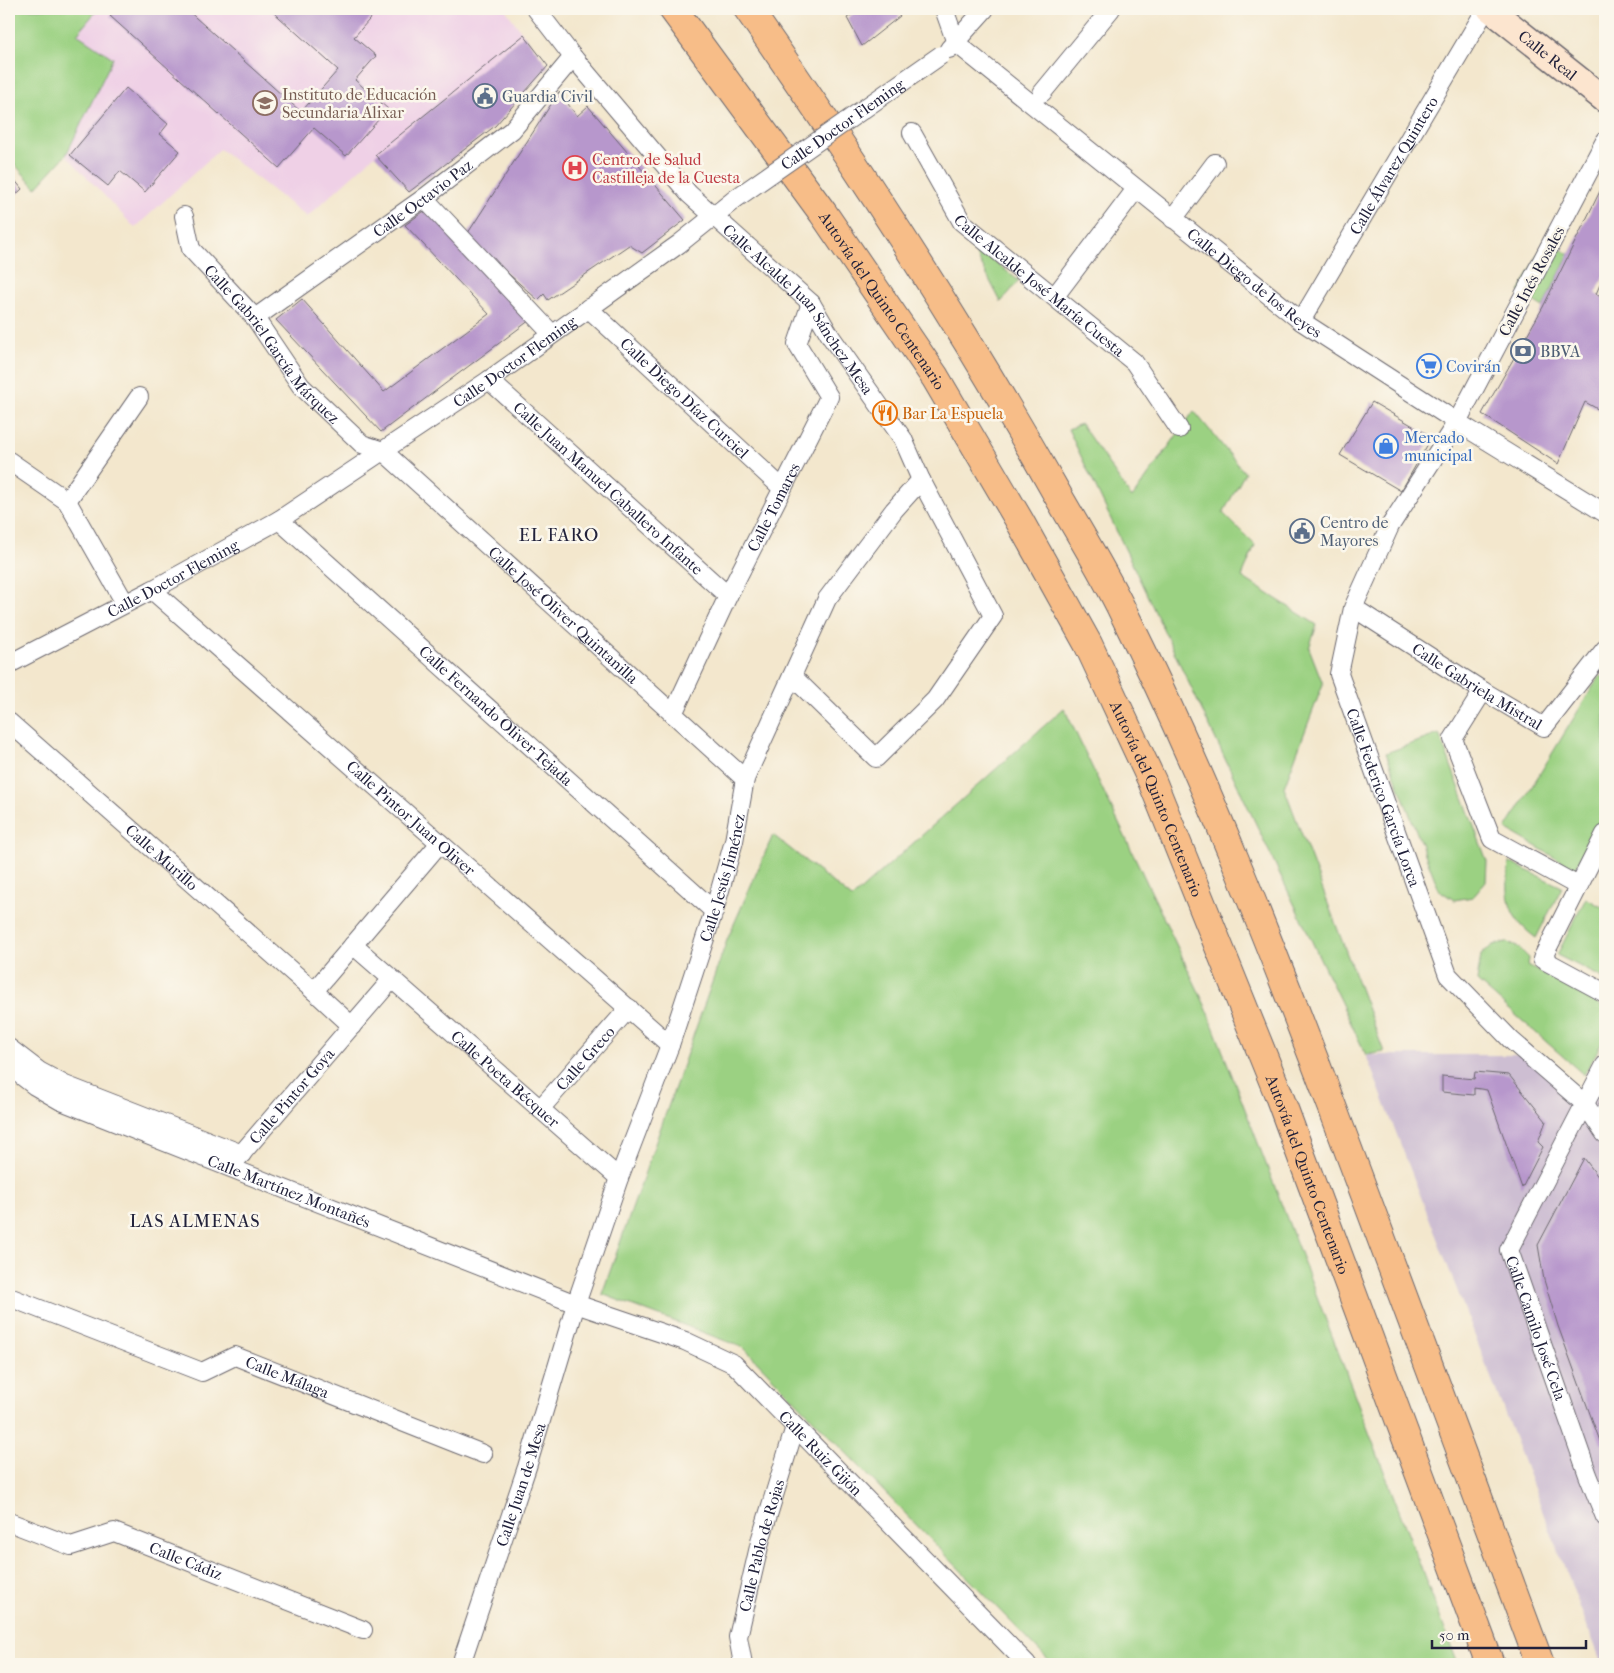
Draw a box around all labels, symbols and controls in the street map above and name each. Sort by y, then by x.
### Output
street label: Calle Real [1515,26,1581,85]
street label: Calle Doctor Fleming [777,74,909,174]
public building icon: Guardia Civil [472,83,498,109]
place label: Instituto de Educación Secundaria Alixar [282,85,437,122]
place label: Guardia Civil [502,87,594,106]
school or university icon: Instituto de Educación Secundaria Alixar [252,90,278,116]
street label: Calle Álvarez Quintero [1346,93,1442,238]
place label: Centro de Salud Castilleja de la Cuesta [592,150,741,187]
street label: Calle Octavio Paz [369,155,476,241]
hospital icon: Centro de Salud Castilleja de la Cuesta [562,155,588,181]
street label: Autovía del Quinto Centenario [814,207,949,393]
street label: Calle Alcalde José María Cuesta [950,211,1129,361]
street label: Calle Alcalde Juan Sánchez Mesa [719,220,878,399]
street label: Calle Inés Rosales [1494,223,1568,340]
street label: Calle Diego de los Reyes [1183,224,1325,342]
street label: Calle Gabriel García Márquez [200,261,343,428]
street label: Calle Doctor Fleming [449,311,580,411]
street label: Calle Diego Díaz Curciel [616,334,753,463]
bank icon: BBVA [1510,338,1536,364]
place label: BBVA [1540,342,1581,361]
supermarket icon: Covirán [1416,353,1442,379]
place label: Covirán [1446,357,1502,376]
street label: Calle Juan Manuel Caballero Infante [509,398,707,579]
restaurant icon: Bar La Espuela [872,400,898,426]
place label: Bar La Espuela [902,404,1004,423]
place label: Mercado municipal [1404,428,1473,465]
shop icon: Mercado municipal [1373,433,1399,459]
street label: Calle Tomares [743,460,804,555]
place label: Centro de Mayores [1320,513,1389,550]
public building icon: Centro de Mayores [1289,518,1315,544]
district label: EL FARO [519,525,599,546]
street label: Calle Doctor Fleming [104,535,242,622]
street label: Calle José Oliver Quintanilla [484,542,643,688]
street label: Calle Gabriela Mistral [1408,639,1546,734]
street label: Calle Fernando Oliver Tejada [415,642,577,790]
street label: Autovía del Quinto Centenario [1106,697,1207,900]
street label: Calle Federico García Lorca [1342,706,1424,890]
street label: Calle Pintor Juan Oliver [343,757,479,880]
street label: Calle Jesús Jiménez [696,812,749,944]
street label: Calle Murillo [122,820,202,894]
street label: Calle Greco [552,1022,619,1094]
street label: Calle Poeta Bécquer [447,1026,563,1132]
street label: Calle Pintor Goya [245,1044,339,1148]
street label: Autovía del Quinto Centenario [1261,1071,1353,1277]
street label: Calle Martínez Montañés [205,1151,373,1232]
district label: LAS ALMENAS [129,1211,261,1232]
street label: Calle Camilo José Cela [1502,1253,1570,1403]
street label: Calle Málaga [243,1352,332,1402]
street label: Calle Ruiz Gijón [775,1407,867,1500]
street label: Calle Juan de Mesa [492,1420,550,1549]
street label: Calle Pablo de Rojas [735,1477,788,1614]
street label: Calle Cádiz [146,1538,225,1584]
scale bar [1432,1618,1585,1650]
text: 50 m [1439,1626,1470,1644]

